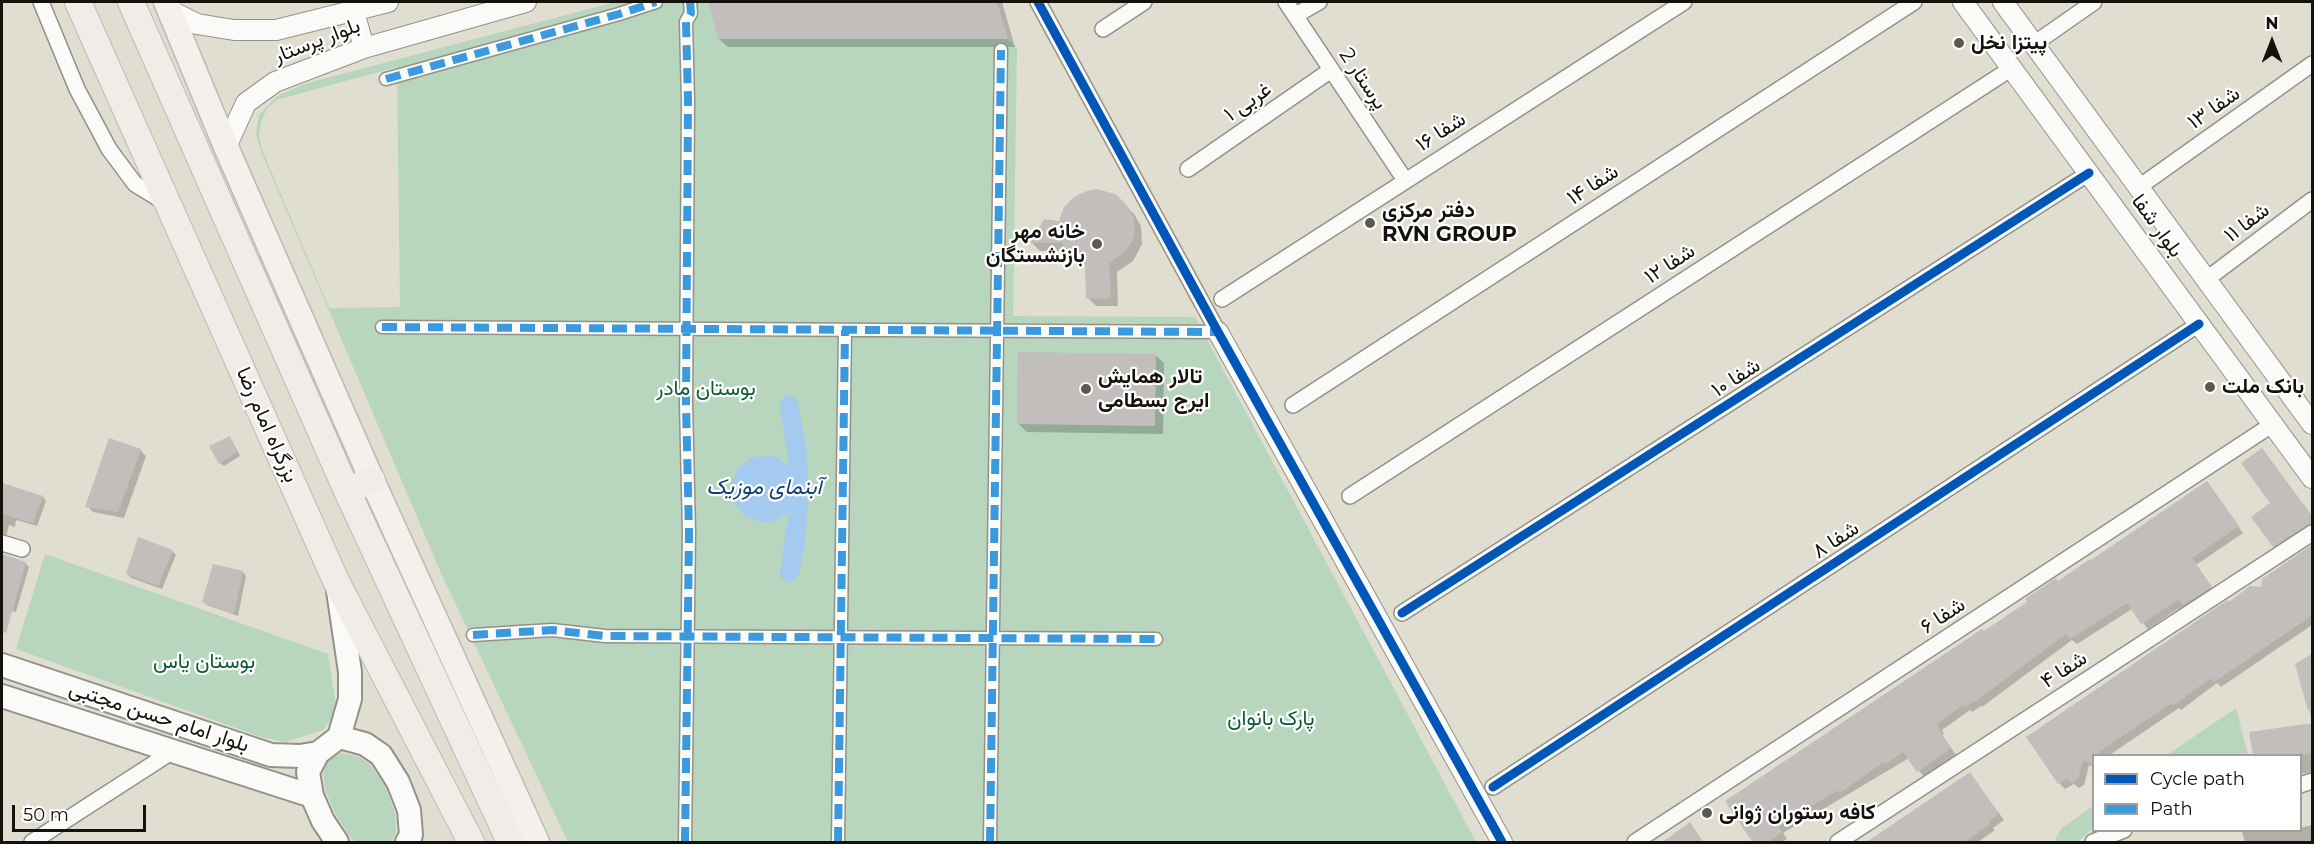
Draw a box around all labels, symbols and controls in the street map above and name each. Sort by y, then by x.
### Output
north arrow [2242,12,2302,72]
street label: بلوار پرستار [270,13,364,69]
text: N [2266,14,2278,33]
place label: پیتزا نخل [1971,30,2047,56]
marker: پیتزا نخل [1952,36,1966,50]
street label: پرستار 2 [1333,44,1393,114]
street label: ۱ غربی [1220,77,1276,127]
street label: شفا ۱۳ [2183,81,2245,135]
street label: شفا ۱۶ [1411,107,1471,157]
street label: شفا ۱۴ [1563,159,1623,211]
street label: بلوار شفا [2126,189,2188,263]
place label: دفتر مرکزی RVN GROUP [1382,198,1517,248]
street label: شفا ۱۱ [2219,198,2275,248]
marker: دفتر مرکزی RVN GROUP [1363,216,1377,230]
place label: خانه مهر بازنشستگان [986,219,1085,269]
marker: خانه مهر بازنشستگان [1090,237,1104,251]
street label: شفا ۱۲ [1640,238,1700,290]
street label: شفا ۱۰ [1707,353,1765,403]
street label: بزرگراه امام رضا [230,363,304,487]
place label: تالار همایش ایرج بسطامی [1098,364,1209,414]
place label: بانک ملت [2222,374,2304,400]
park label: بوستان مادر [656,376,756,402]
marker: بانک ملت [2203,380,2217,394]
marker: تالار همایش ایرج بسطامی [1079,382,1093,396]
water label: آبنمای موزیک [706,475,822,501]
street label: شفا ۸ [1808,516,1864,564]
street label: شفا ۶ [1916,592,1970,640]
street label: شفا ۴ [2036,646,2092,694]
park label: بوستان یاس [153,649,255,675]
street label: بلوار امام حسن مجتبی [66,676,252,758]
park label: پارک بانوان [1227,706,1315,732]
legend [2092,754,2302,832]
text: Cycle path [2150,768,2245,790]
scale bar [15,793,148,831]
text: Path [2150,798,2193,820]
place label: کافه رستوران ژوانی [1719,800,1876,826]
text: 50 m [23,804,69,826]
marker: کافه رستوران ژوانی [1700,806,1714,820]

